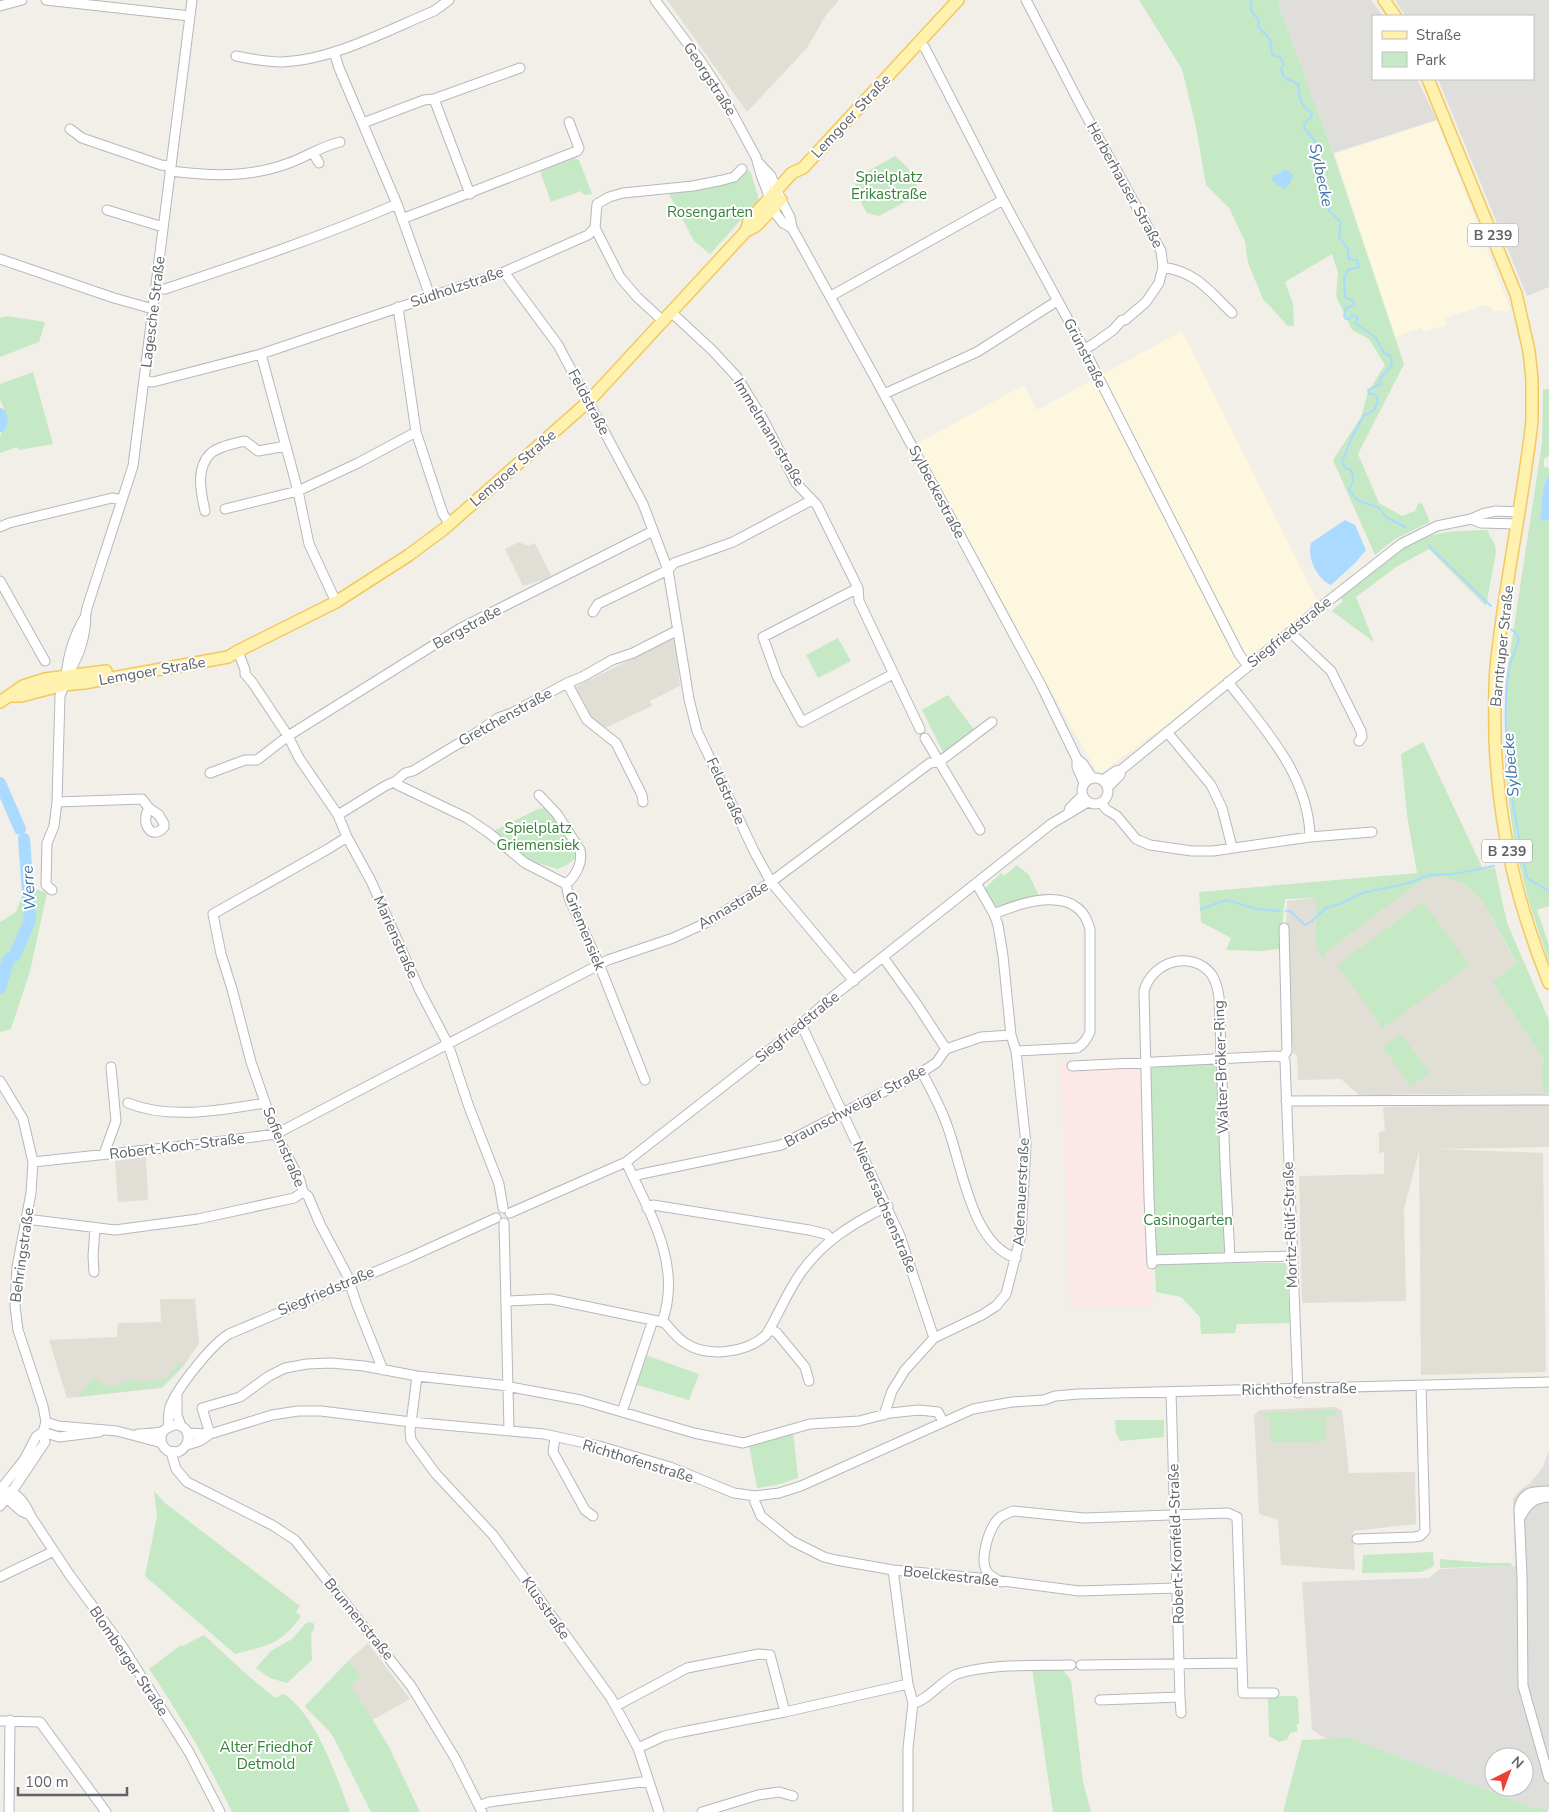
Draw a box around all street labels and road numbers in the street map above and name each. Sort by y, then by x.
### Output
street label: Georgstraße [679,38,741,120]
street label: Lemgoer Straße [807,70,895,162]
street label: Herberhauser Straße [1082,118,1168,252]
road number: B 239 [1468,224,1518,246]
street label: Lagesche Straße [136,255,170,369]
street label: Südholzstraße [408,262,506,312]
street label: Grünstraße [1059,315,1111,391]
street label: Feldstraße [563,366,615,438]
street label: Immelmannstraße [729,374,809,490]
street label: Lemgoer Straße [466,425,560,511]
street label: Sylbeckestraße [904,442,970,542]
street label: Barntruper Straße [1486,584,1518,708]
street label: Siegfriedstraße [1243,592,1335,672]
street label: Bergstraße [429,600,505,654]
street label: Lemgoer Straße [97,652,207,690]
street label: Gretchenstraße [455,683,555,751]
street label: Feldstraße [702,754,750,828]
road number: B 239 [1482,839,1532,862]
street label: Annastraße [694,876,772,934]
street label: Griemensiek [560,889,610,974]
street label: Marienstraße [369,892,423,982]
street label: Siegfriedstraße [751,987,843,1067]
street label: Walter-Bröker-Ring [1209,1000,1233,1134]
street label: Braunschweiger Straße [781,1060,929,1152]
street label: Sofienstraße [258,1104,310,1190]
street label: Robert-Koch-Straße [108,1128,246,1164]
street label: Adenauerstraße [1008,1137,1034,1247]
street label: Niedersachsenstraße [848,1138,922,1276]
street label: Moritz-Rülf-Straße [1278,1161,1302,1289]
street label: Behringstraße [5,1206,39,1304]
street label: Siegfriedstraße [275,1262,377,1320]
street label: Richthofenstraße [1241,1378,1357,1400]
street label: Richthofenstraße [580,1435,696,1487]
street label: Robert-Kronfeld-Straße [1163,1463,1189,1625]
street label: Boelckestraße [902,1561,1000,1591]
street label: Klusstraße [517,1573,575,1643]
street label: Brunnenstraße [320,1574,398,1664]
street label: Blomberger Straße [85,1602,173,1720]

